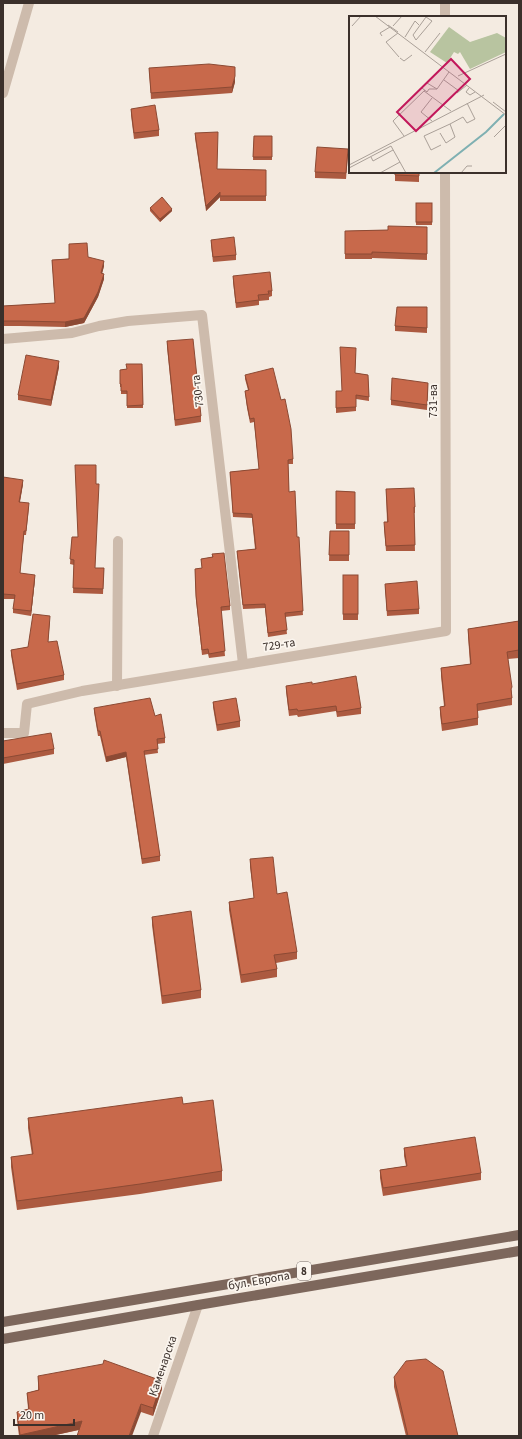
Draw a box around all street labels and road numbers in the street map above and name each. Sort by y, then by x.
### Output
street label: 730-та [188,374,208,408]
street label: 731-ва [425,384,442,418]
street label: 729-та [262,634,296,656]
road number: 8 [297,1262,311,1280]
street label: бул. Европа [227,1267,291,1295]
street label: Каменарска [145,1333,181,1399]

